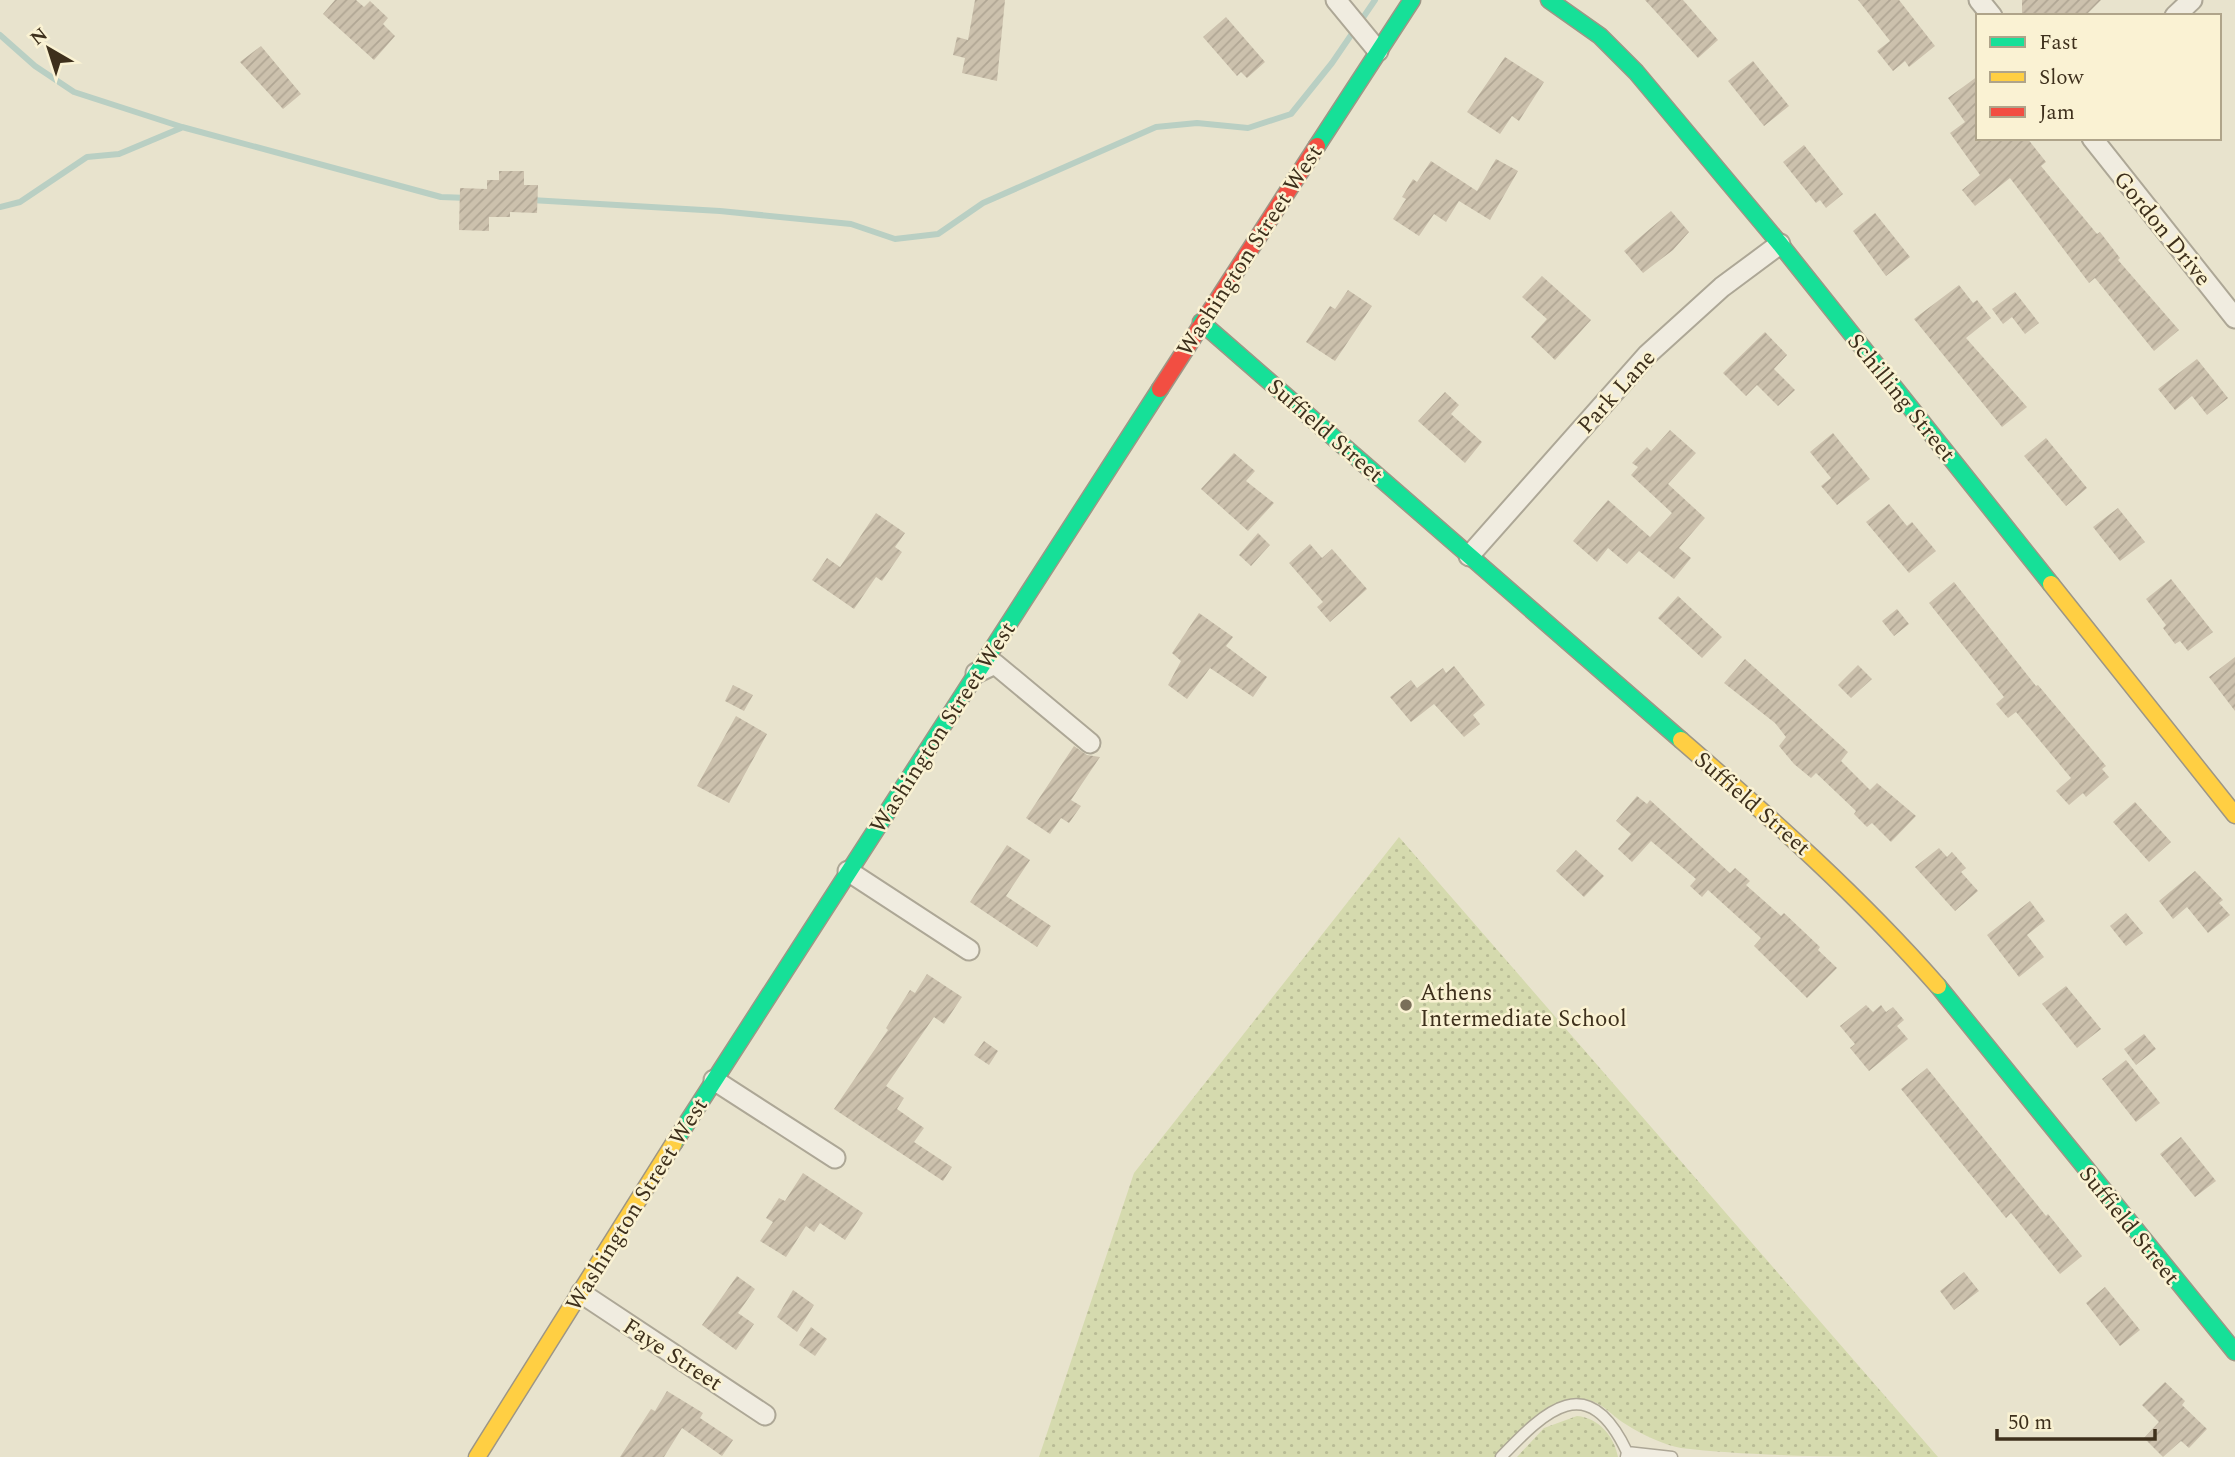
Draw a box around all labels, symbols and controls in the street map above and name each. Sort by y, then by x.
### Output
north arrow [14,14,84,84]
legend [1976,14,2221,140]
text: N [24,21,54,53]
text: Fast [2039,27,2078,59]
text: Slow [2039,62,2085,94]
text: Jam [2039,97,2075,129]
street label: Washington Street West [1168,138,1332,364]
street label: Gordon Drive [2104,164,2219,294]
street label: Schilling Street [1838,326,1964,470]
street label: Park Lane [1569,342,1665,442]
street label: Suffield Street [1259,370,1391,492]
street label: Washington Street West [861,615,1025,841]
street label: Suffield Street [1686,743,1818,865]
place label: Athens Intermediate School [1420,976,1627,1037]
marker: Athens Intermediate School [1398,997,1414,1013]
street label: Washington Street West [557,1091,717,1319]
street label: Suffield Street [2070,1159,2188,1293]
street label: Faye Street [615,1310,729,1401]
scale bar [1997,1398,2154,1442]
text: 50 m [2008,1407,2052,1439]

